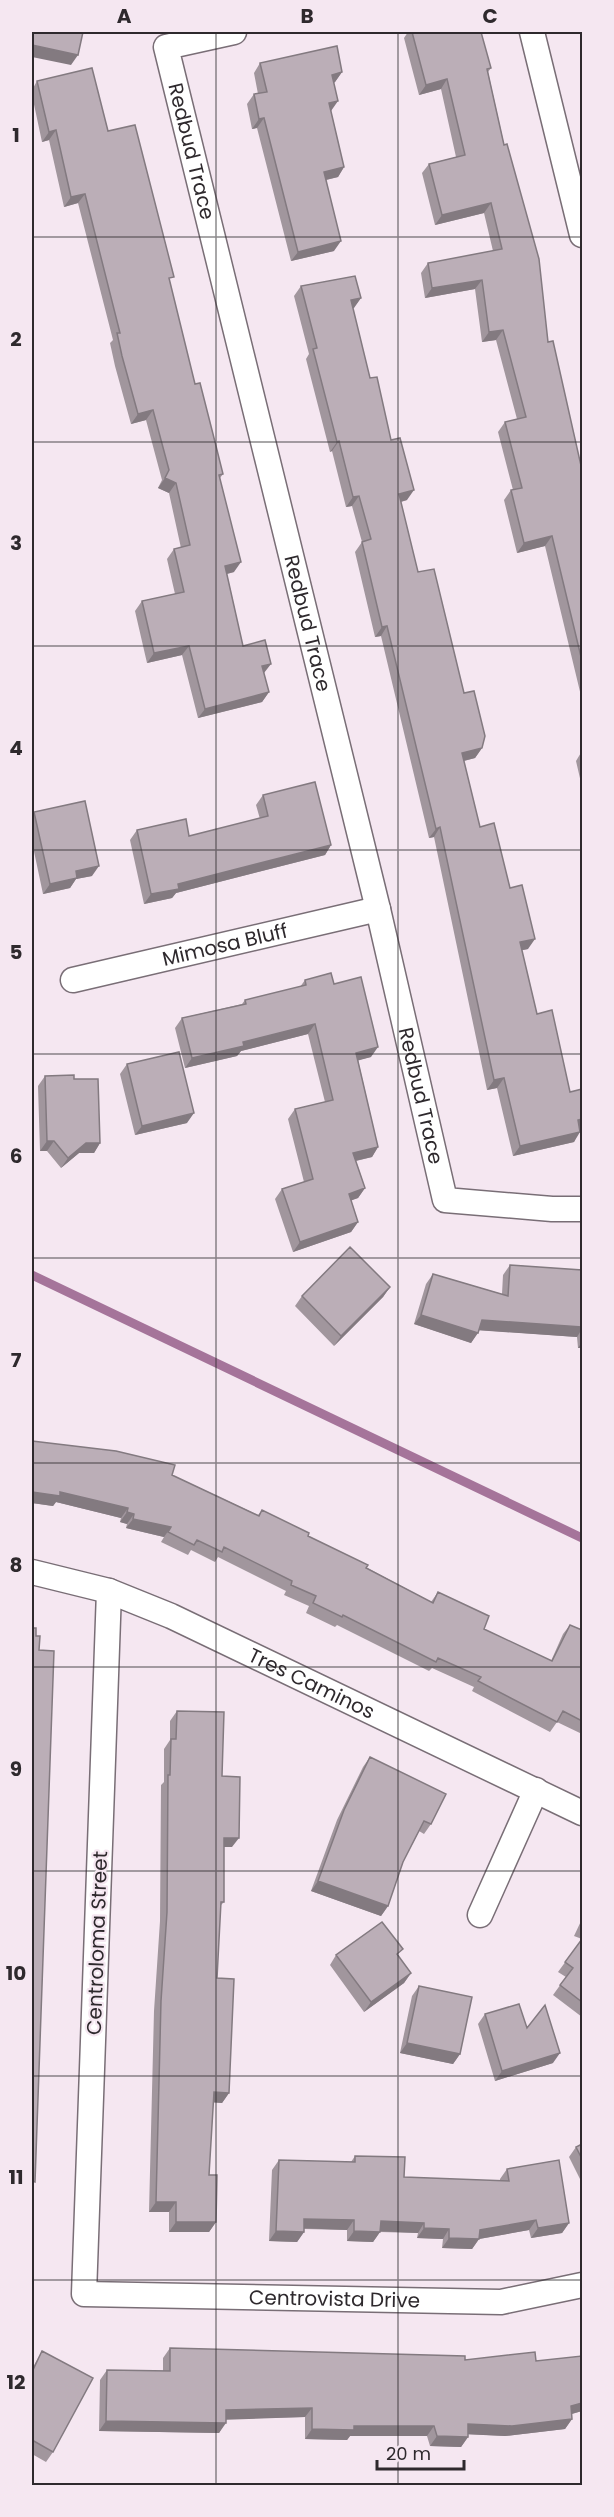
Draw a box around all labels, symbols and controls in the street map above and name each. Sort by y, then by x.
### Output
text: A [117,2,132,30]
text: B [300,2,314,30]
text: C [482,2,498,30]
street label: Redbud Trace [161,80,222,222]
text: 1 [12,121,20,149]
text: 2 [10,325,22,353]
text: 3 [10,529,22,557]
street label: Redbud Trace [277,552,338,694]
text: 4 [9,734,23,762]
street label: Mimosa Bluff [159,916,290,973]
text: 5 [10,938,23,966]
street label: Redbud Trace [392,1025,450,1167]
text: 6 [10,1142,22,1170]
text: 7 [11,1346,22,1374]
text: 8 [10,1551,22,1579]
street label: Tres Caminos [244,1641,379,1726]
text: 9 [10,1755,22,1783]
street label: Centroloma Street [80,1851,114,2035]
text: 10 [6,1959,26,1987]
text: 11 [8,2163,24,2191]
street label: Centrovista Drive [249,2283,420,2314]
text: 12 [7,2368,25,2396]
scale bar [377,2433,464,2471]
text: 20 m [386,2441,431,2466]

